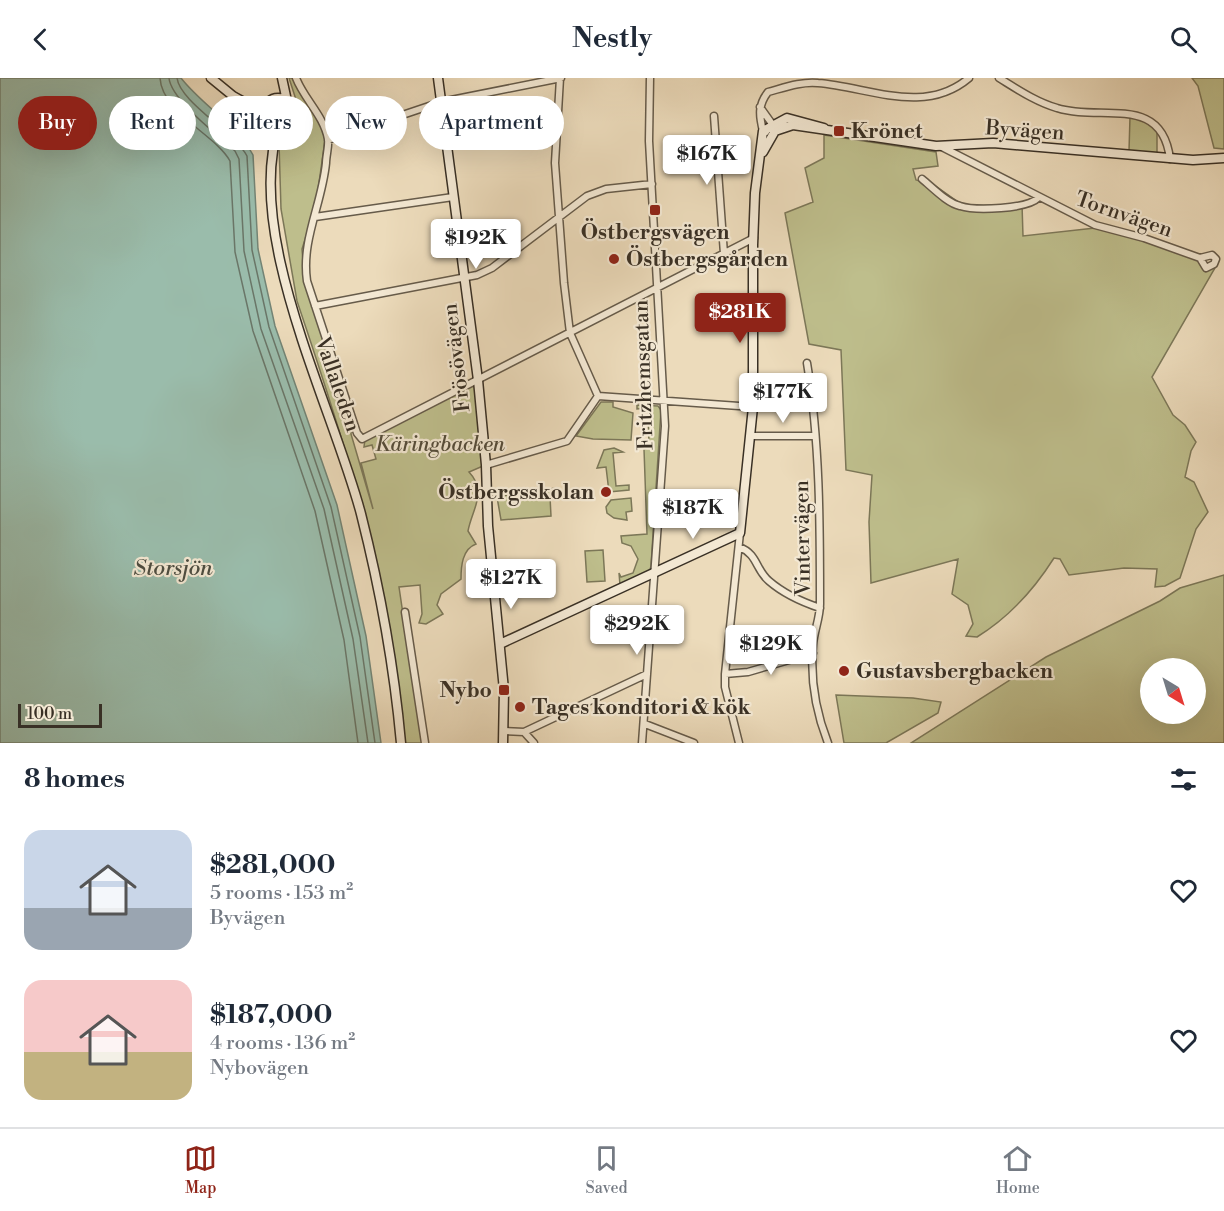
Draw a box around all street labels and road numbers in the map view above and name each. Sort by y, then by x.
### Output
street label: Byvägen [984,115,1066,147]
street label: Tornvägen [1072,186,1176,244]
street label: Fritzhemsgatan [628,299,660,451]
street label: Frösövägen [437,301,477,414]
street label: Vallaleden [308,332,366,436]
street label: Vintervägen [789,479,817,597]

